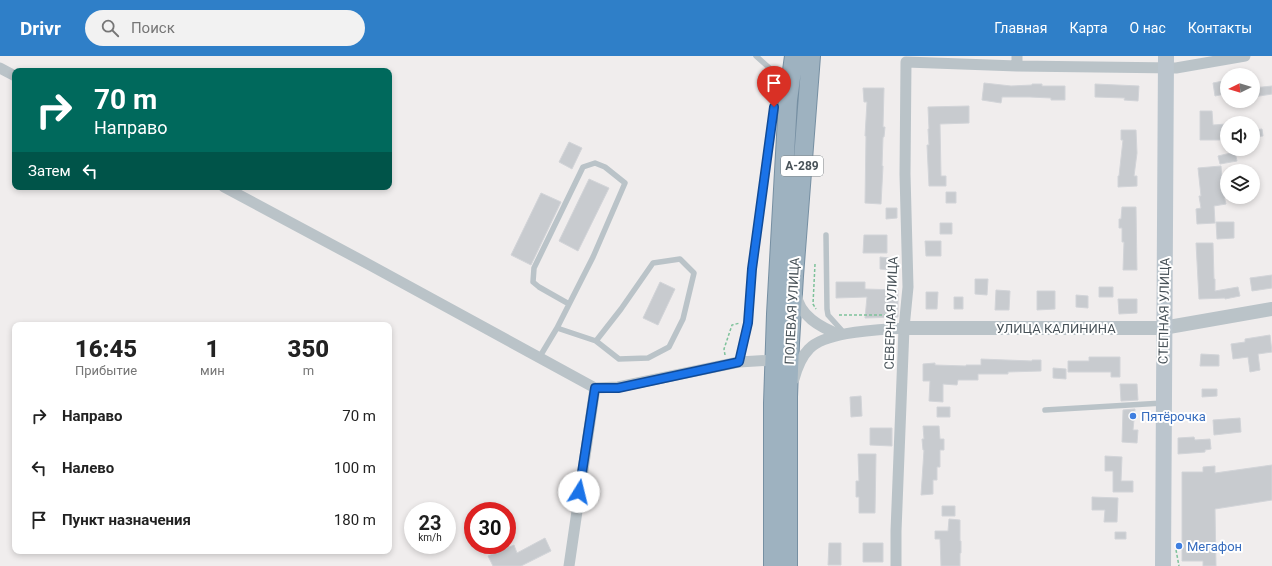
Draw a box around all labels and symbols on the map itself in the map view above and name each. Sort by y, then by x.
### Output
pin [757,66,791,107]
north arrow [1220,68,1260,108]
road number: А-289 [781,156,823,176]
street label: СЕВЕРНАЯ УЛИЦА [882,256,900,370]
street label: ПОЛЕВАЯ УЛИЦА [782,257,802,365]
street label: СТЕПНАЯ УЛИЦА [1156,257,1172,364]
street label: УЛИЦА КАЛИНИНА [996,321,1116,336]
place label: Пятёрочка [1141,409,1206,424]
marker: Пятёрочка [1128,411,1138,421]
position arrow [558,471,600,513]
speed limit sign: 30 [464,502,516,554]
place label: Мегафон [1187,539,1242,554]
marker: Мегафон [1174,541,1184,551]

